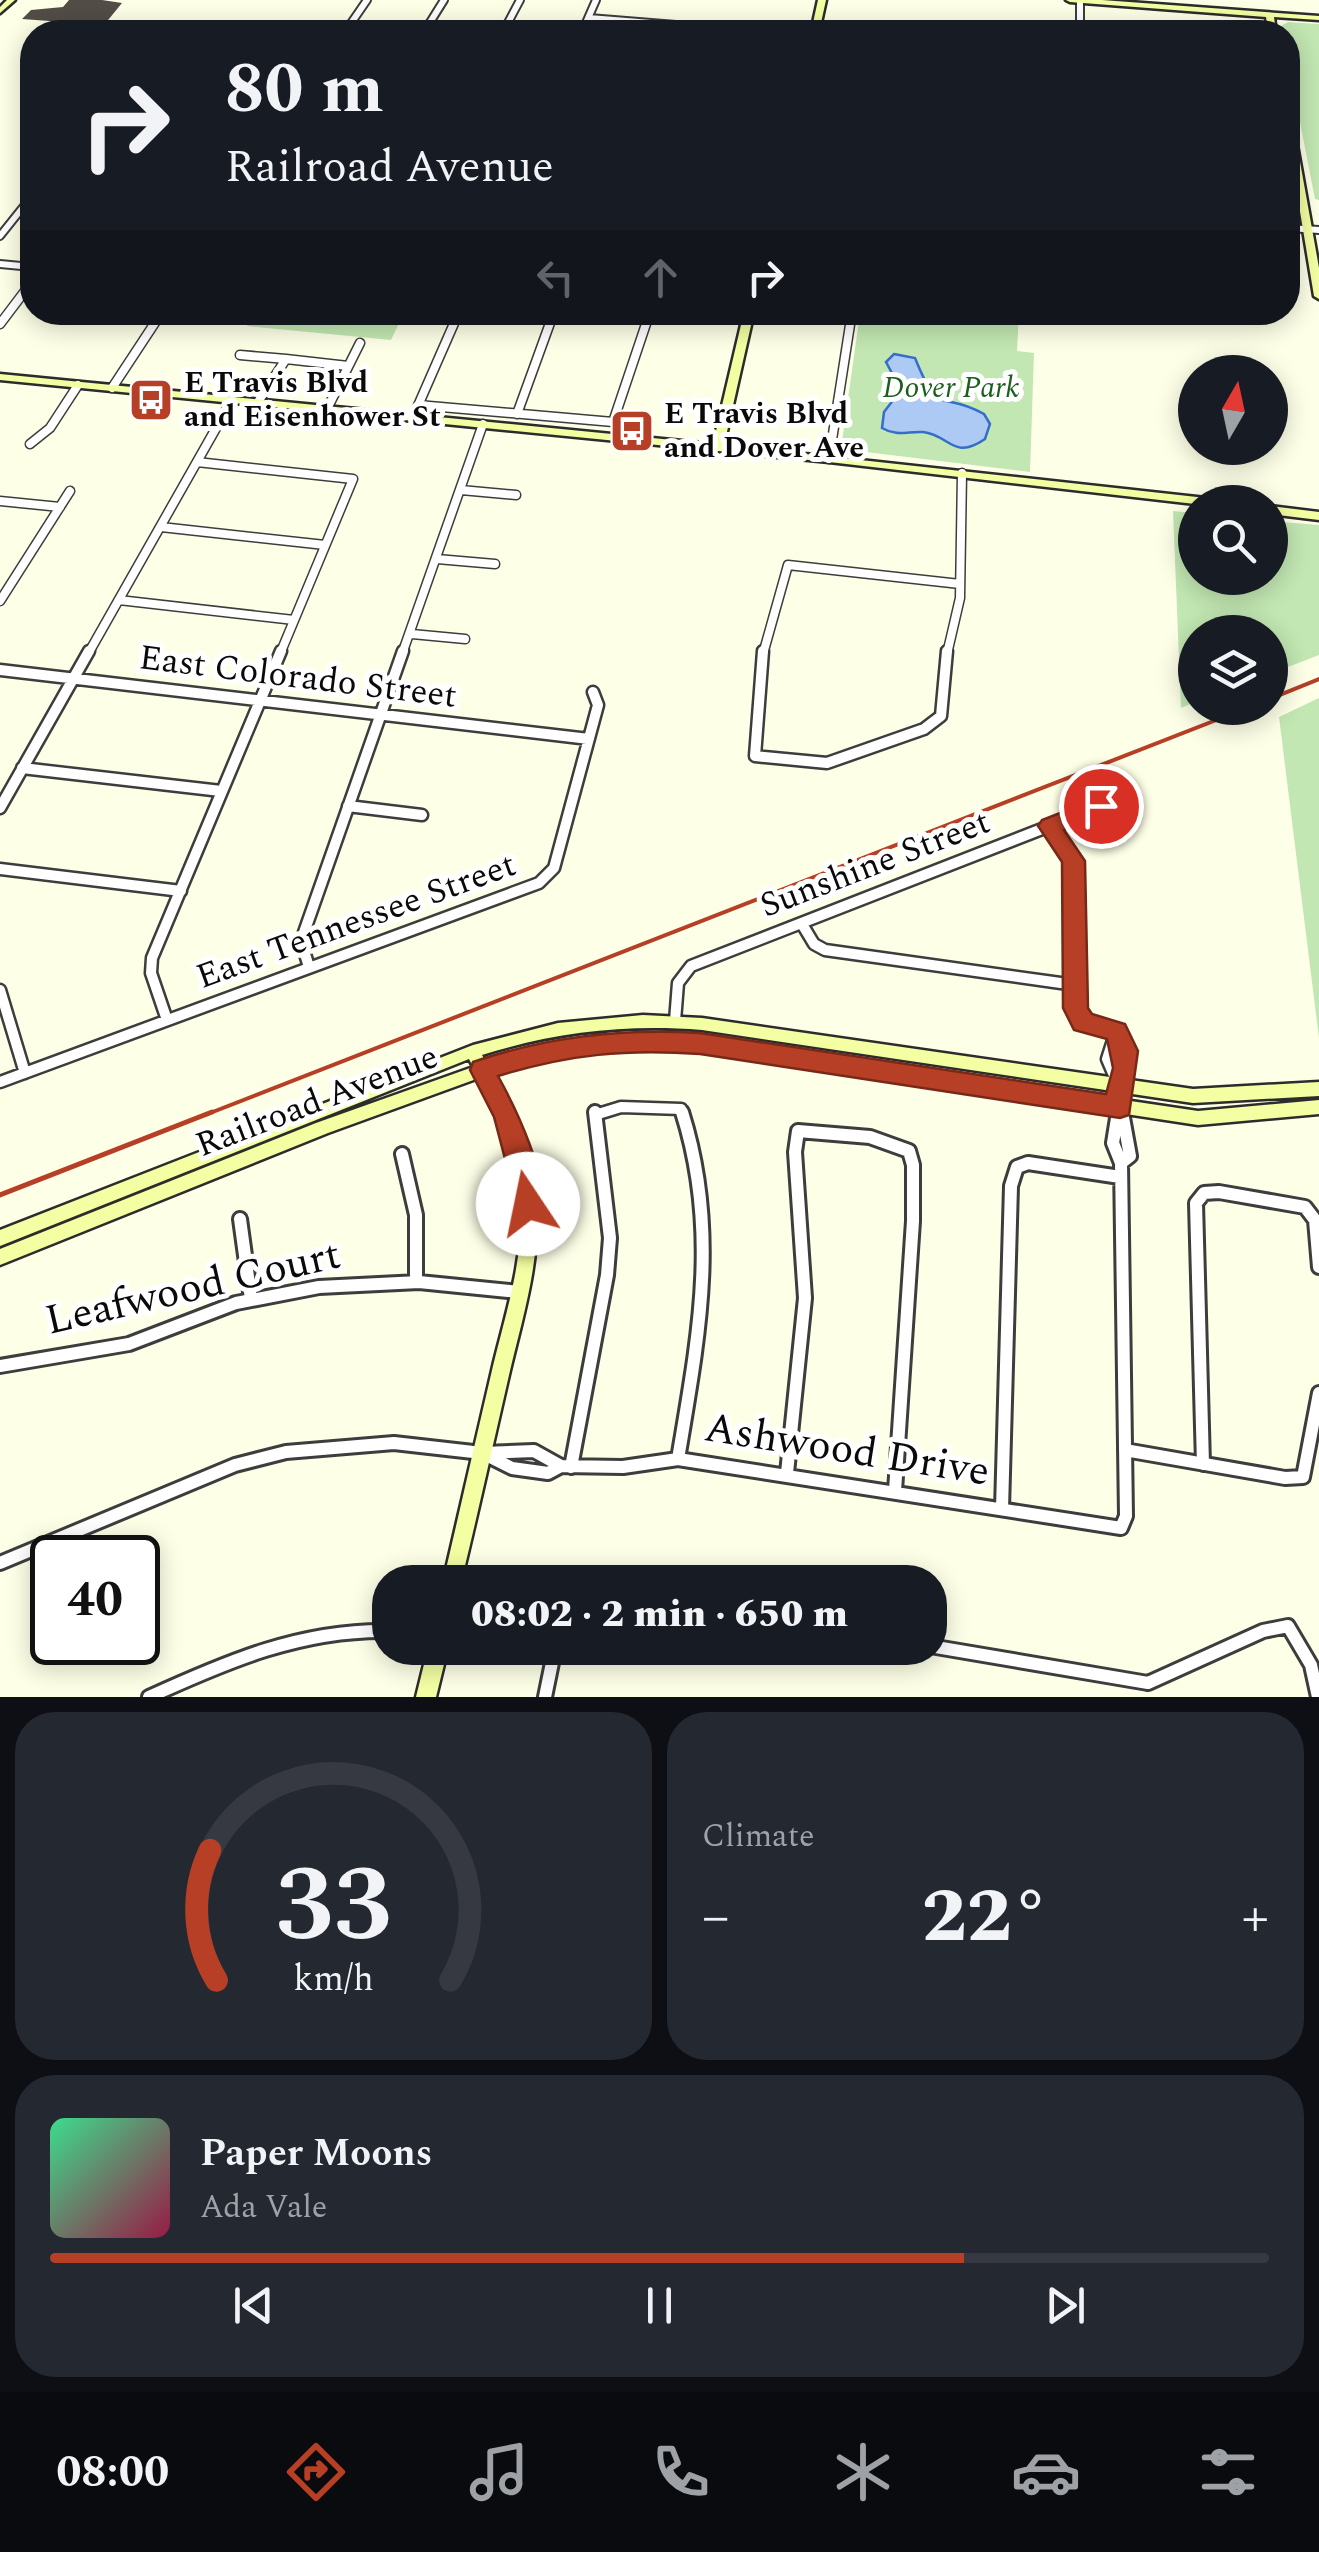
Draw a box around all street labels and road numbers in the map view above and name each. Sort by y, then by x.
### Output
street label: East Colorado Street [136,631,460,723]
street label: Sunshine Street [752,796,998,932]
street label: East Tennessee Street [189,839,523,1003]
street label: Railroad Avenue [188,1030,446,1172]
street label: Leafwood Court [39,1223,347,1353]
street label: Ashwood Drive [700,1396,994,1504]

